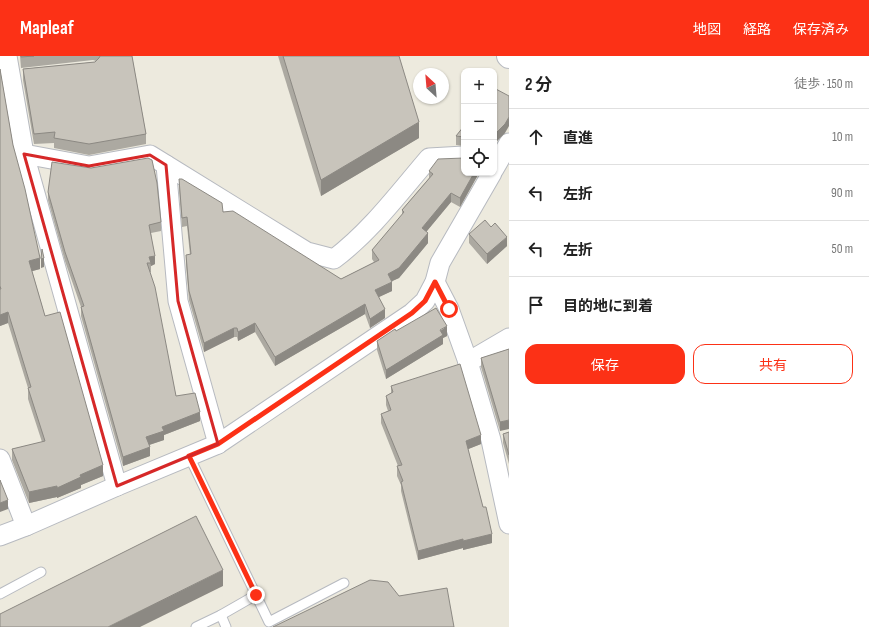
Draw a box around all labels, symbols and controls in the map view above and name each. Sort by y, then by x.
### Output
text: Mapleaf [20,17,74,40]
text: 地図 [693,21,721,38]
text: 経路 [743,21,771,38]
text: 保存済み [793,21,849,38]
north arrow [413,68,449,104]
map controls [461,68,497,176]
button: + [461,68,497,104]
text: 2 分 [525,75,552,95]
text: 徒歩 · 150 m [794,76,853,92]
button: − [461,104,497,140]
icon: ahead [525,126,547,148]
text: 直進 [563,129,593,148]
text: 10 m [832,129,853,145]
button: locate [461,140,497,176]
icon: left [525,182,547,204]
text: 左折 [563,185,593,204]
text: 90 m [831,185,853,201]
icon: left [525,238,547,260]
text: 左折 [563,241,593,260]
text: 50 m [832,241,853,257]
icon: arrive [525,294,547,316]
text: 目的地に到着 [563,297,653,316]
route start [440,300,458,318]
button: 保存 [525,344,685,384]
button: 共有 [693,344,853,384]
route end [247,586,265,604]

